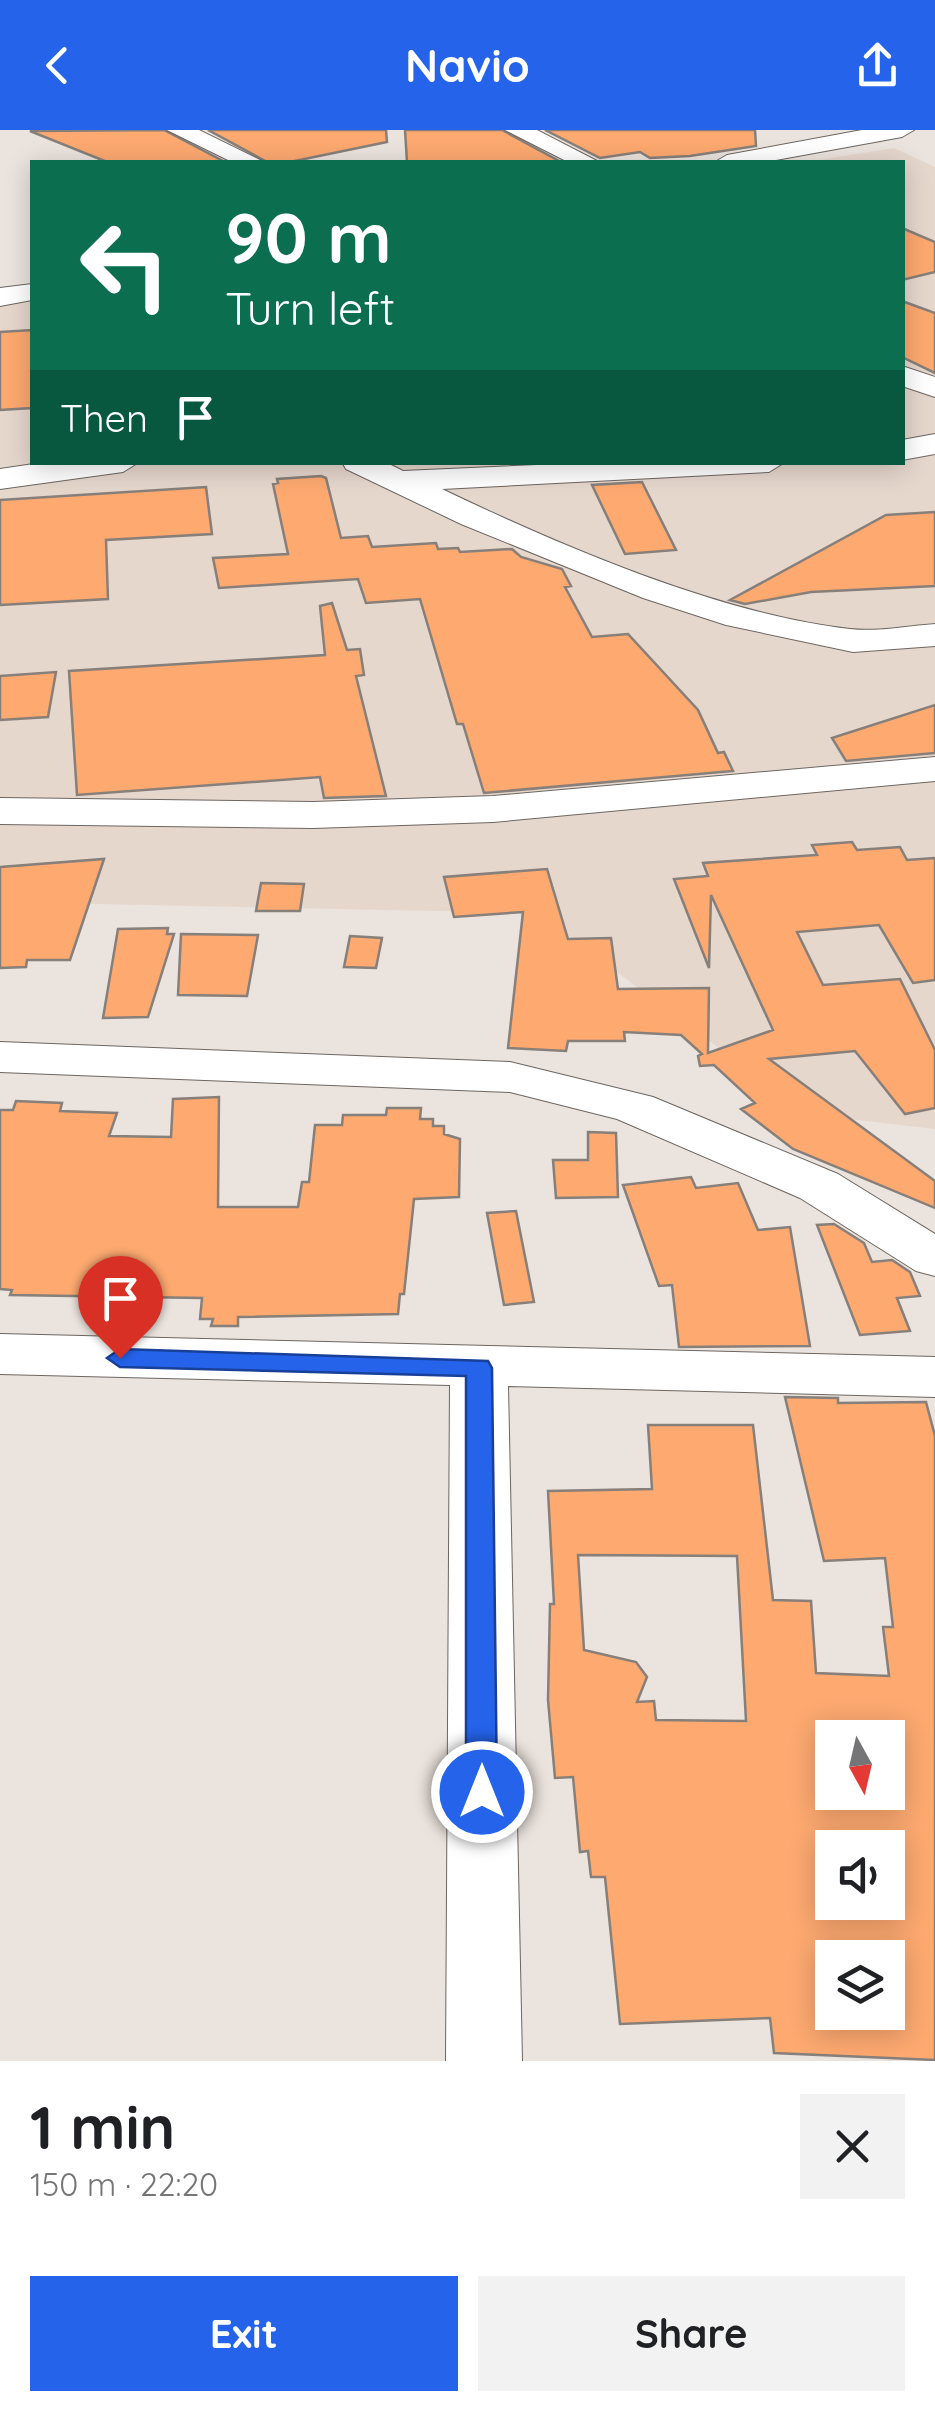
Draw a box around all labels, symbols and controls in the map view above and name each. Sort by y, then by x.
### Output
text: Navio [405,37,530,93]
icon: back [30,38,85,93]
icon: share [850,38,905,93]
text: 90 m [225,193,392,281]
icon: left [60,200,190,330]
text: Turn left [225,280,395,336]
icon: arrive [168,390,223,445]
text: Then [60,394,148,442]
pin [78,1256,163,1359]
icon: arrive [93,1271,148,1326]
north arrow [815,1720,905,1810]
map controls [815,1720,905,2030]
position arrow [430,1740,534,1844]
button: sound [815,1830,905,1920]
button: layers [815,1940,905,2030]
text: 1 min [30,2089,175,2164]
button: close [800,2094,905,2199]
text: 150 m · 22:20 [30,2164,218,2204]
button: Exit [30,2276,458,2391]
button: Share [478,2276,905,2391]

